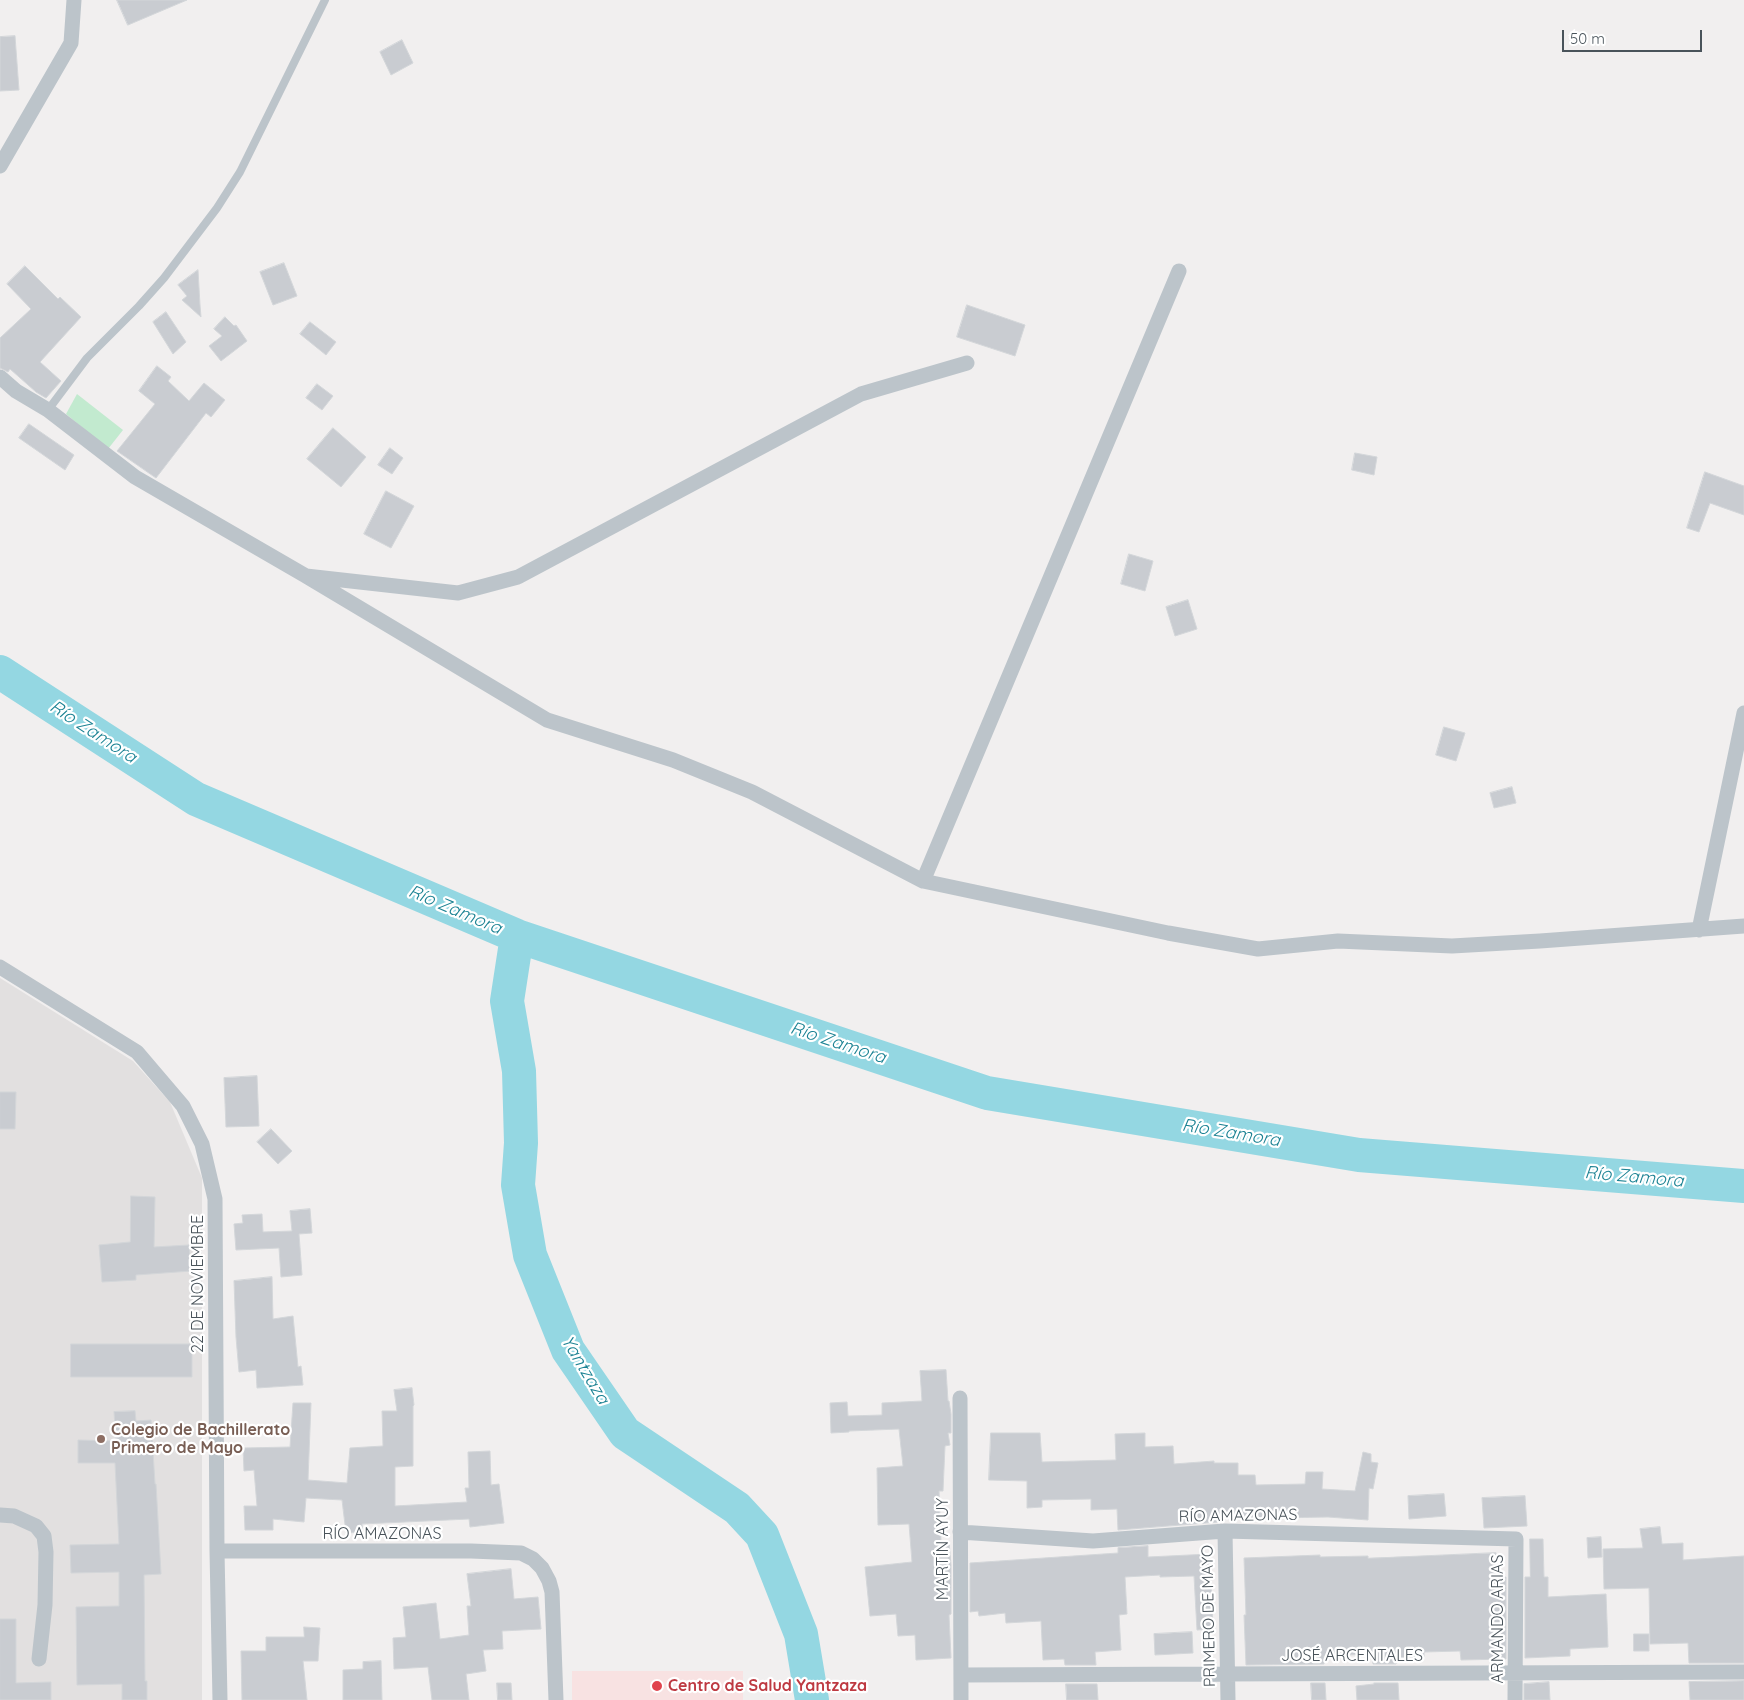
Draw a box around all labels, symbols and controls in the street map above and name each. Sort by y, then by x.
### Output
scale bar [1564,20,1704,52]
text: 50 m [1570,29,1605,48]
water label: Río Zamora [46,696,140,768]
water label: Río Zamora [405,881,505,939]
water label: Río Zamora [788,1017,888,1069]
water label: Río Zamora [1180,1115,1282,1151]
water label: Río Zamora [1584,1162,1684,1192]
street label: 22 DE NOVIEMBRE [188,1215,208,1353]
water label: Yantzaza [556,1332,614,1408]
place label: Colegio de Bachillerato Primero de Mayo [111,1420,290,1458]
marker: Colegio de Bachillerato Primero de Mayo [95,1433,107,1445]
street label: MARTÍN AYUY [933,1498,953,1600]
street label: RÍO AMAZONAS [1178,1505,1298,1527]
street label: RÍO AMAZONAS [323,1524,441,1544]
street label: PRIMERO DE MAYO [1198,1545,1220,1687]
street label: ARMANDO ARIAS [1488,1555,1508,1683]
street label: JOSÉ ARCENTALES [1281,1646,1423,1666]
place label: Centro de Salud Yantzaza [668,1676,867,1696]
marker: Centro de Salud Yantzaza [650,1679,664,1693]

